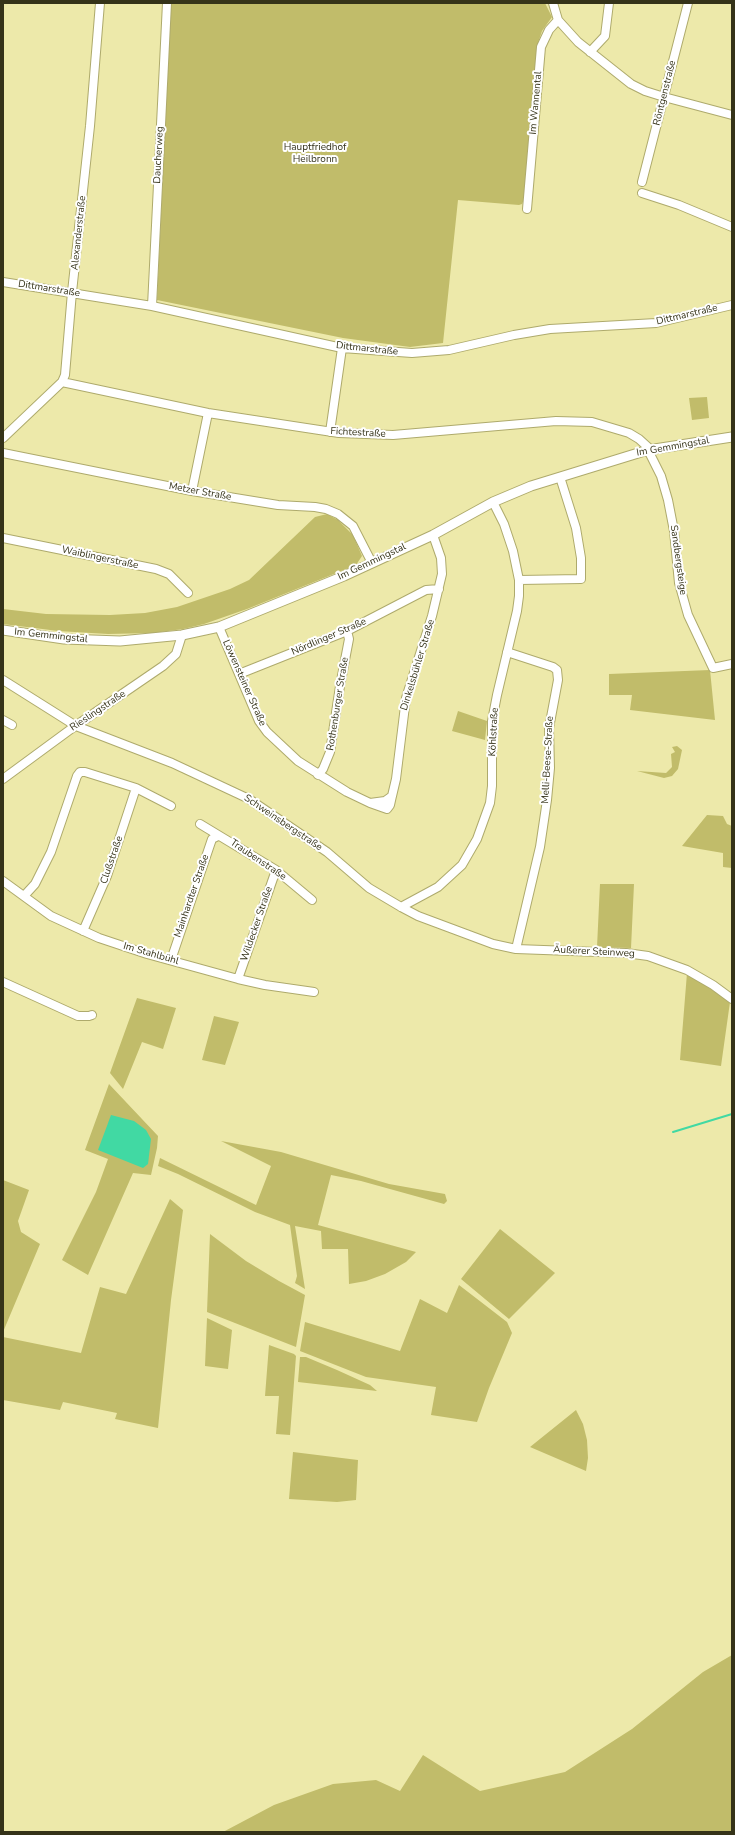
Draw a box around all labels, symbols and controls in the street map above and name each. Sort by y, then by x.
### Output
street label: Röntgenstraße [651,59,679,127]
street label: Im Wannental [527,71,545,135]
street label: Daucherweg [152,126,166,184]
park label: Hauptfriedhof Heilbronn [284,142,346,166]
street label: Alexanderstraße [69,195,89,271]
street label: Dittmarstraße [17,278,81,300]
street label: Dittmarstraße [655,302,719,328]
street label: Dittmarstraße [335,340,399,358]
street label: Fichtestraße [330,426,386,440]
street label: Im Gemmingstal [636,435,710,459]
street label: Metzer Straße [168,481,232,503]
street label: Sandbergsteige [667,524,689,596]
street label: Im Gemmingstal [336,541,408,583]
street label: Waiblingerstraße [61,544,139,572]
street label: Nördlinger Straße [290,616,368,658]
street label: Dinkelsbühler Straße [398,618,438,712]
street label: Im Gemmingstal [14,626,88,646]
street label: Löwensteiner Straße [220,638,268,728]
street label: Rothenburger Straße [325,656,351,752]
street label: Rieslingstraße [68,688,128,734]
street label: Köhlstraße [487,707,501,757]
street label: Melli-Beese-Straße [540,716,556,804]
street label: Schweinsbergstraße [242,792,324,854]
street label: Clußstraße [98,834,126,886]
street label: Traubenstraße [228,837,288,883]
street label: Mainhardter Straße [172,853,212,939]
street label: Wildecker Straße [239,885,275,963]
street label: Im Stahlbühl [122,940,180,968]
street label: Äußerer Steinweg [553,944,635,960]

